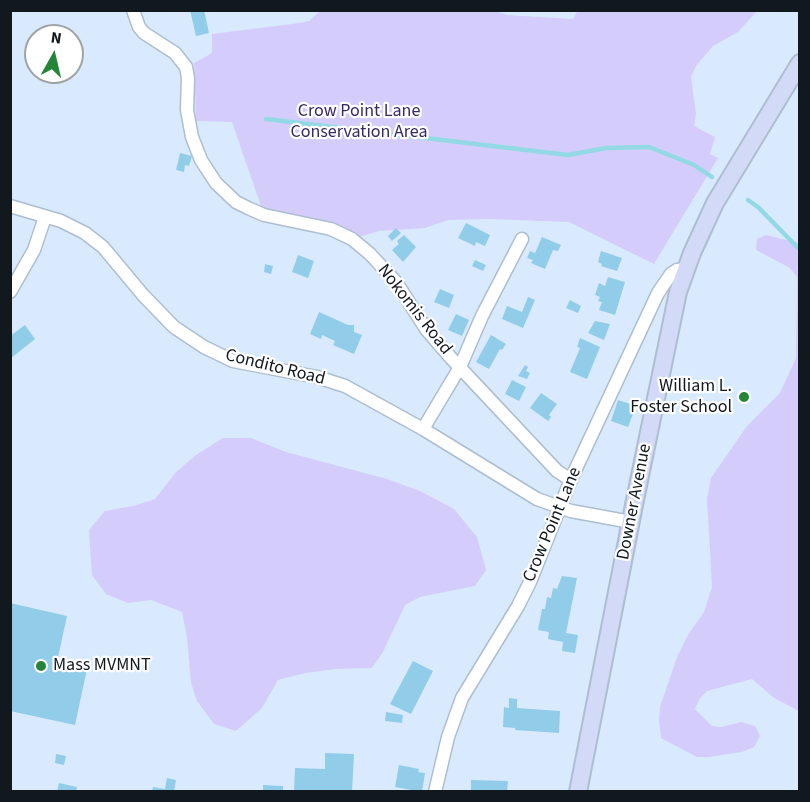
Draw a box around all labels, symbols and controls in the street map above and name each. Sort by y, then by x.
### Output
north arrow [24,24,84,84]
text: N [49,27,63,50]
park label: Crow Point Lane Conservation Area [290,101,428,144]
street label: Nokomis Road [372,260,456,360]
street label: Condito Road [223,345,327,391]
place label: William L. Foster School [630,376,732,418]
marker: William L. Foster School [737,390,751,404]
street label: Downer Avenue [613,442,657,562]
street label: Crow Point Lane [519,464,587,586]
place label: Mass MVMNT [53,655,151,677]
marker: Mass MVMNT [34,659,48,673]

